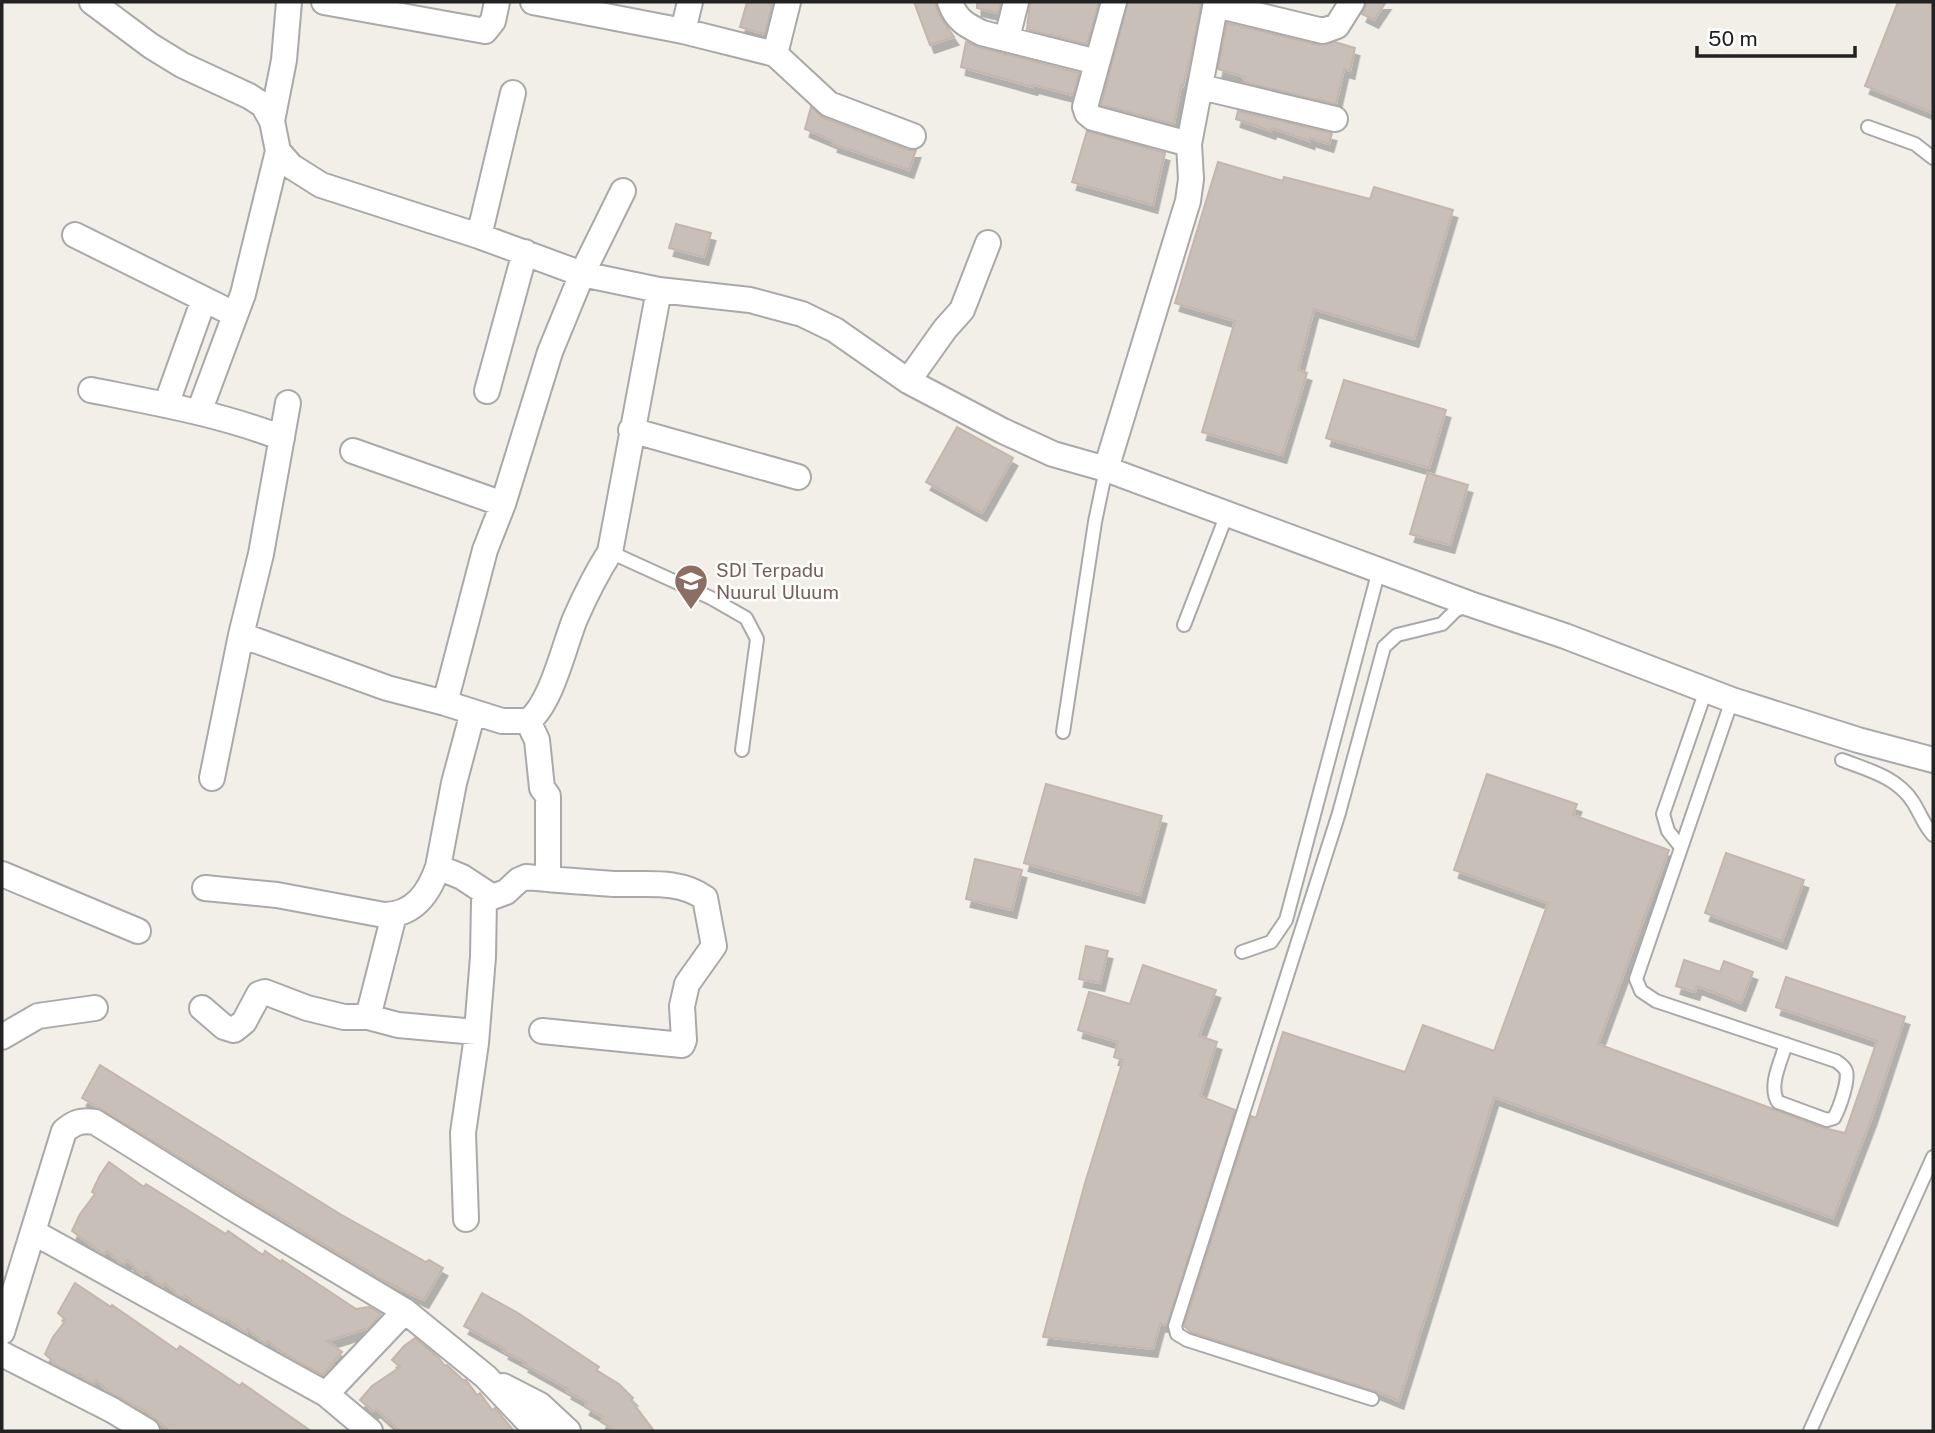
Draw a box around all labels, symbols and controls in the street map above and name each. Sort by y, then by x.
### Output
scale bar [1697,14,1854,58]
text: 50 m [1708,26,1758,51]
place label: SDI Terpadu Nuurul Uluum [716,559,839,603]
school or university icon: SDI Terpadu Nuurul Uluum [672,562,710,611]

